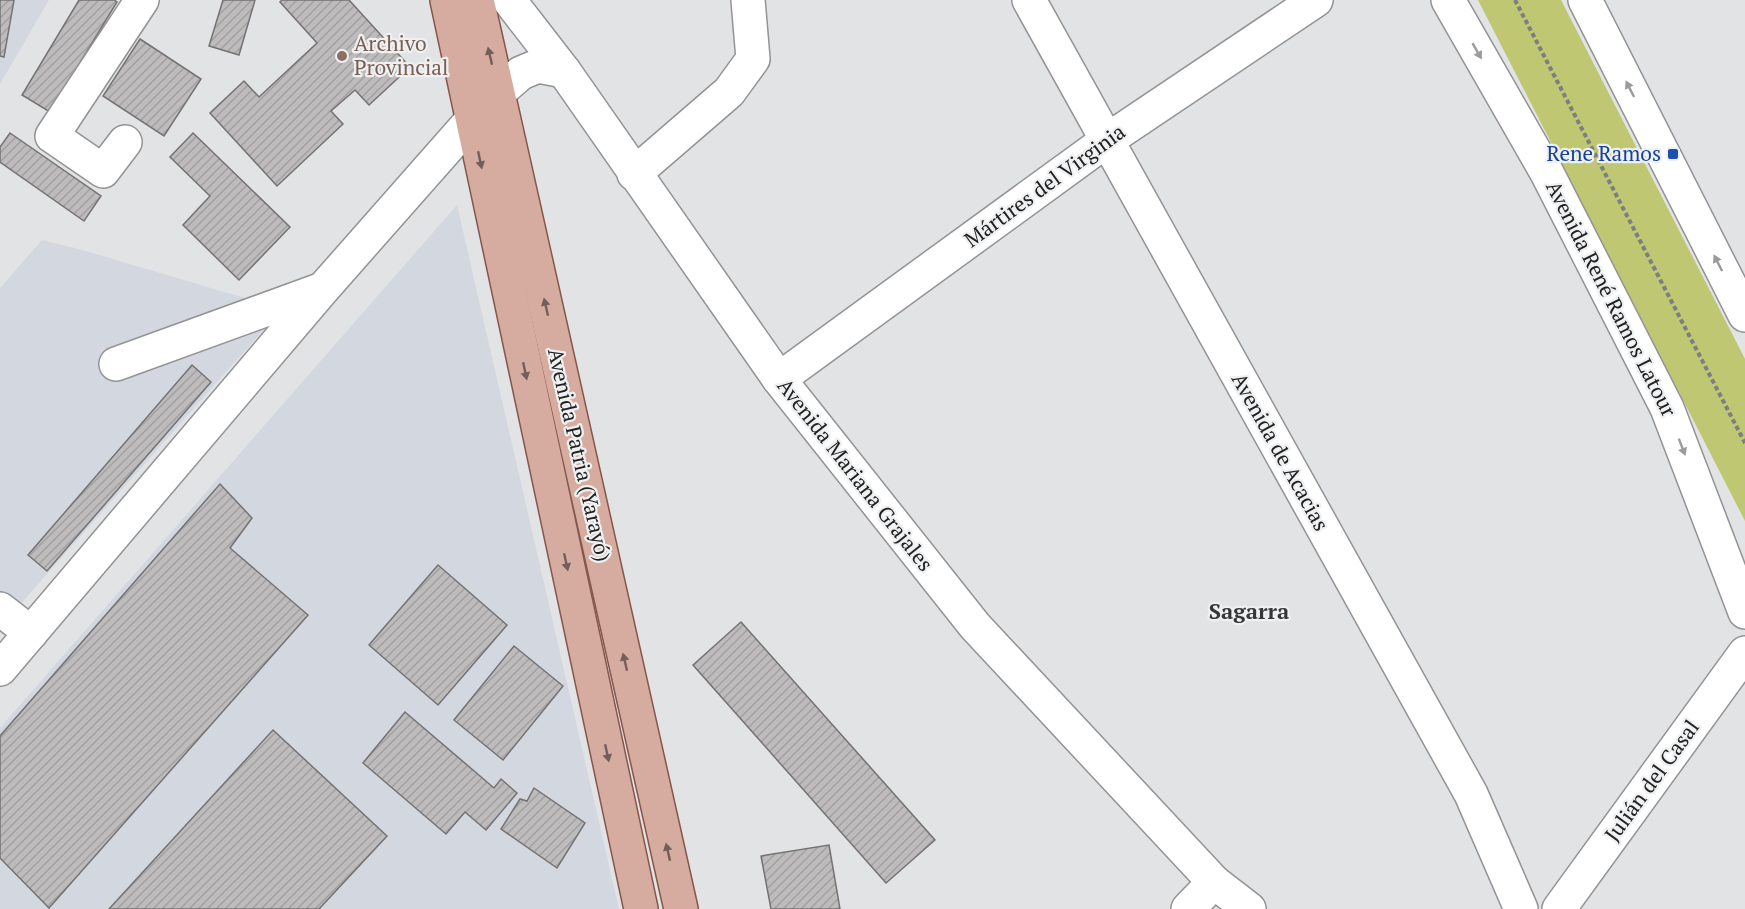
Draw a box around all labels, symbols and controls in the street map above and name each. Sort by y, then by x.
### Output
place label: Archivo Provincial [354,29,448,81]
one-way arrow [1472,43,1482,60]
one-way arrow [484,46,494,65]
marker: Archivo Provincial [335,49,349,63]
one-way arrow [1625,81,1635,98]
street label: Mártires del Virginia [958,117,1131,253]
place label: Rene Ramos [1547,139,1661,167]
marker: Rene Ramos [1666,147,1680,161]
one-way arrow [476,151,485,170]
street label: Avenida René Ramos Latour [1540,176,1684,421]
one-way arrow [1714,254,1724,272]
one-way arrow [540,298,550,317]
street label: Avenida Patria (Yarayó) [542,345,618,564]
one-way arrow [521,362,530,381]
street label: Avenida de Acacias [1226,368,1336,536]
street label: Avenida Mariana Grajales [772,372,940,577]
one-way arrow [1678,438,1688,456]
one-way arrow [562,553,572,571]
district label: Sagarra [1209,596,1289,625]
one-way arrow [620,652,629,671]
street label: Julián del Casal [1598,714,1705,847]
one-way arrow [603,743,613,762]
one-way arrow [662,843,672,861]

